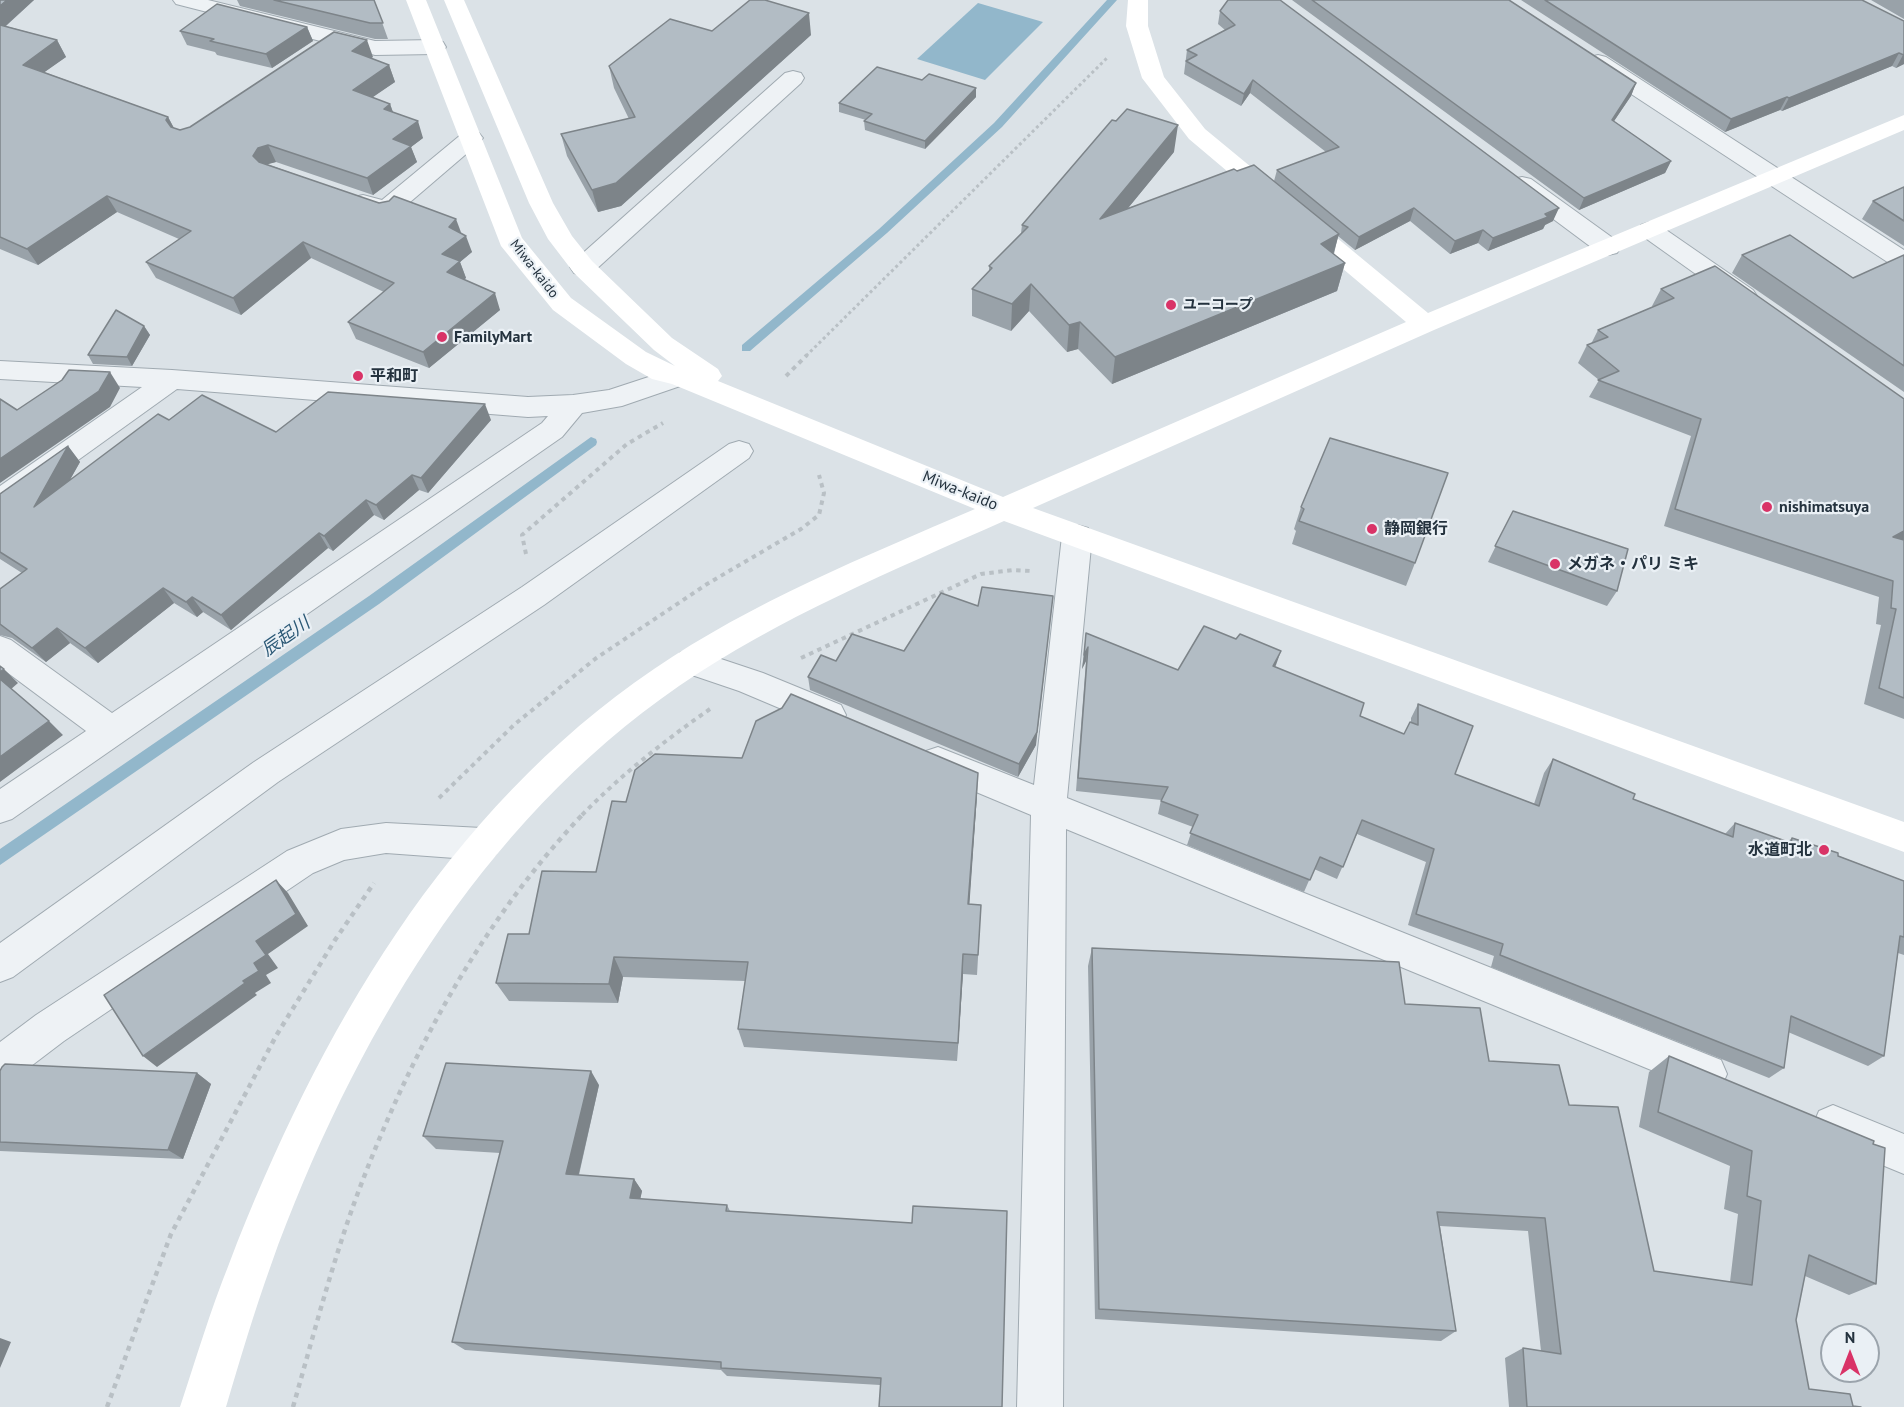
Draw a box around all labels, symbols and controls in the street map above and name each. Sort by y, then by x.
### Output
street label: Miwa-kaido [506,236,562,302]
place label: ユーコープ [1183,297,1253,313]
marker: ユーコープ [1164,298,1178,312]
place label: FamilyMart [454,327,532,347]
marker: FamilyMart [435,330,449,344]
place label: 平和町 [370,366,418,386]
marker: 平和町 [351,369,365,383]
street label: Miwa-kaido [920,467,1000,515]
place label: nishimatsuya [1779,497,1869,517]
marker: nishimatsuya [1760,500,1774,514]
place label: 静岡銀行 [1384,519,1448,539]
marker: 静岡銀行 [1365,522,1379,536]
place label: メガネ・パリ ミキ [1567,554,1699,574]
marker: メガネ・パリ ミキ [1548,557,1562,571]
water label: 辰起川 [258,613,314,661]
place label: 水道町北 [1748,840,1812,860]
marker: 水道町北 [1817,843,1831,857]
north arrow [1820,1323,1880,1383]
text: N [1845,1327,1855,1347]

